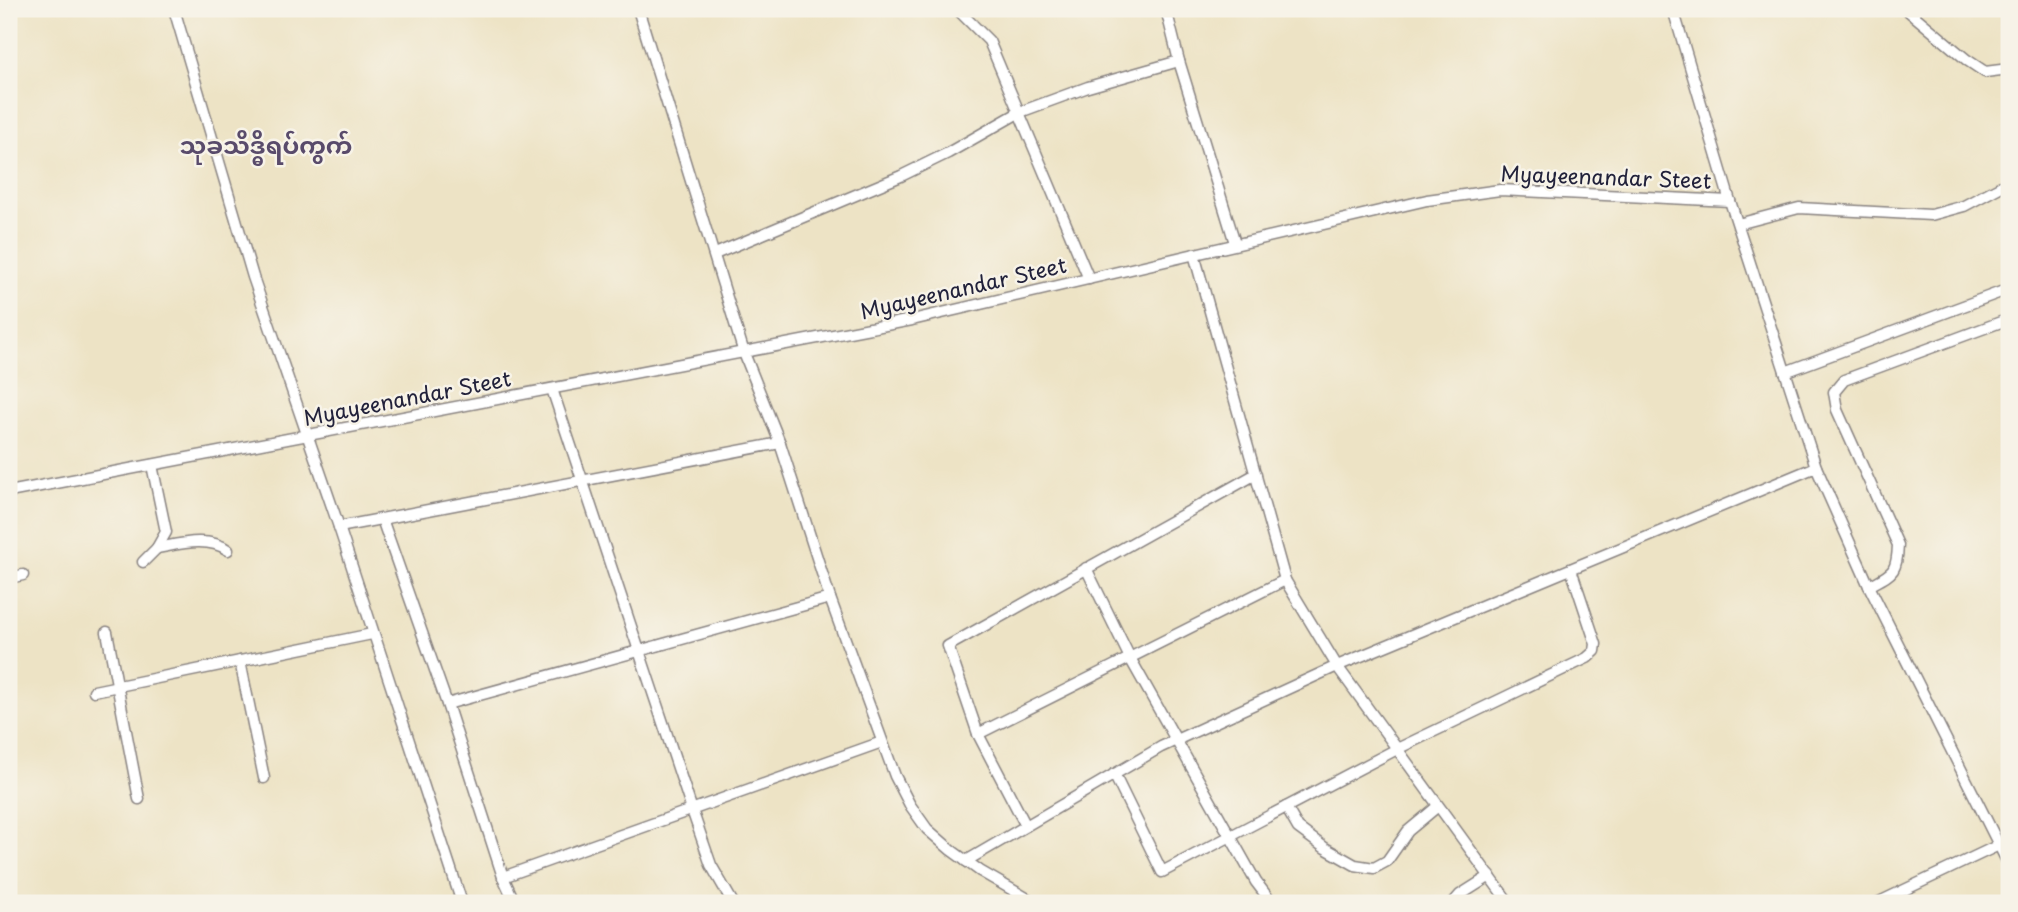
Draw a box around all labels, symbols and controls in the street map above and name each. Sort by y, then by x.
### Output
district label: သုခသိဒ္ဓိရပ်ကွက် [180,126,353,166]
street label: Myayeenandar Steet [1500,156,1712,196]
street label: Myayeenandar Steet [857,248,1069,326]
street label: Myayeenandar Steet [300,361,514,433]

